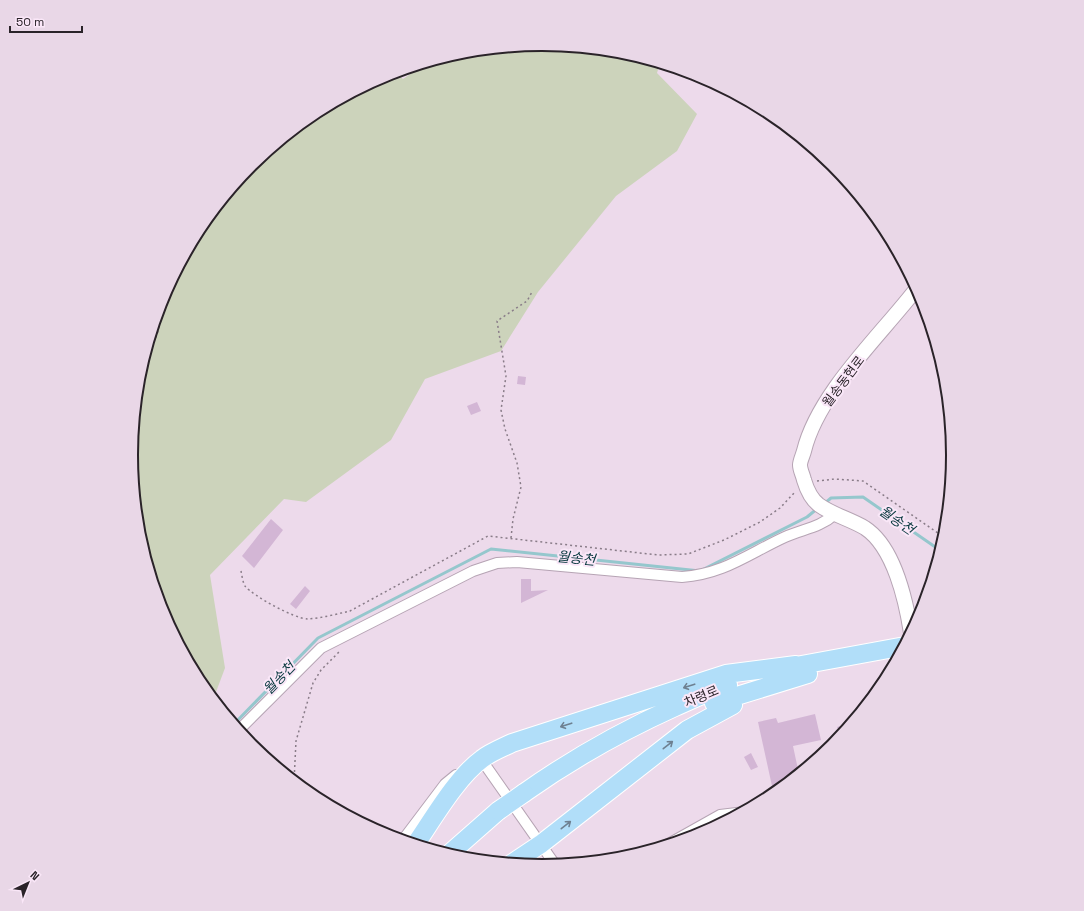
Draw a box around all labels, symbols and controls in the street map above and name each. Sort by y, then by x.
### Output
scale bar [10,8,82,34]
text: 50 m [16,14,44,30]
street label: 월송동현로 [819,352,868,410]
water label: 월송천 [876,502,919,539]
water label: 월송천 [556,547,597,569]
water label: 월송천 [259,657,300,698]
street label: 차령로 [681,682,721,711]
one-way arrow [684,682,696,690]
one-way arrow [560,722,572,730]
one-way arrow [663,741,674,749]
one-way arrow [560,820,571,829]
north arrow [8,863,48,903]
text: N [27,868,42,883]

